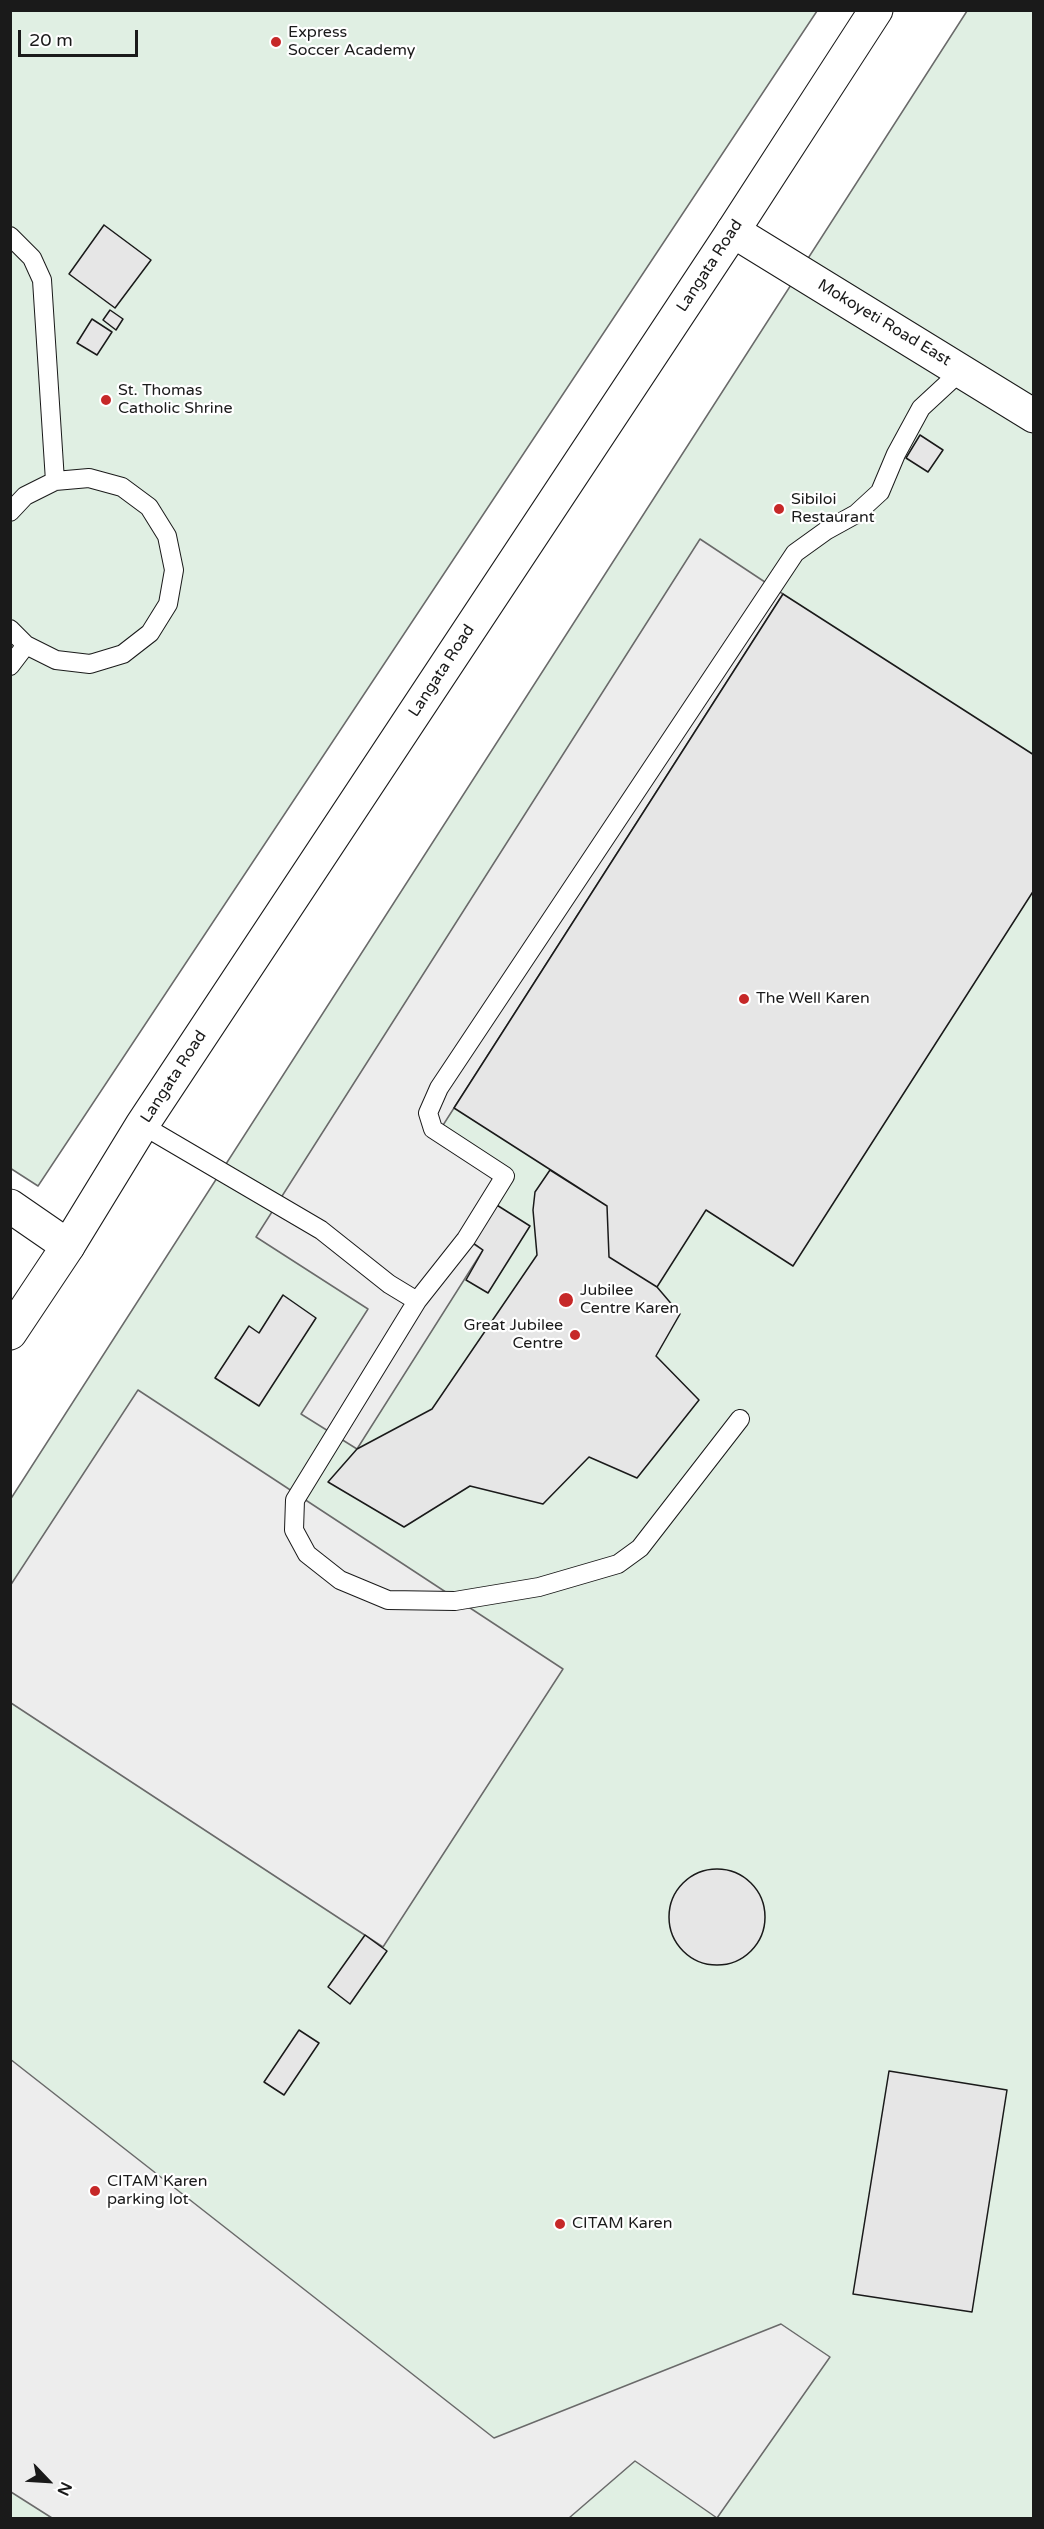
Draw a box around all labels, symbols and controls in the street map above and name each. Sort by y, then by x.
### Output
scale bar [21,18,141,56]
place label: Express Soccer Academy [288,23,415,61]
text: 20 m [29,29,73,51]
marker: Express Soccer Academy [269,35,283,49]
street label: Langata Road [673,216,747,316]
street label: Mokoyeti Road East [814,276,954,370]
place label: St. Thomas Catholic Shrine [118,381,233,419]
marker: St. Thomas Catholic Shrine [99,393,113,407]
place label: Sibiloi Restaurant [791,490,875,528]
marker: Sibiloi Restaurant [772,502,786,516]
street label: Langata Road [405,621,479,721]
place label: The Well Karen [756,989,870,1009]
marker: The Well Karen [737,992,751,1006]
street label: Langata Road [137,1027,211,1127]
place label: Jubilee Centre Karen [580,1281,679,1319]
marker: Jubilee Centre Karen [557,1291,575,1309]
place label: Great Jubilee Centre [463,1316,563,1354]
marker: Great Jubilee Centre [568,1328,582,1342]
place label: CITAM Karen parking lot [107,2172,207,2210]
marker: CITAM Karen parking lot [88,2184,102,2198]
place label: CITAM Karen [572,2214,672,2234]
marker: CITAM Karen [553,2217,567,2231]
north arrow [18,2451,78,2511]
text: N [53,2479,76,2499]

